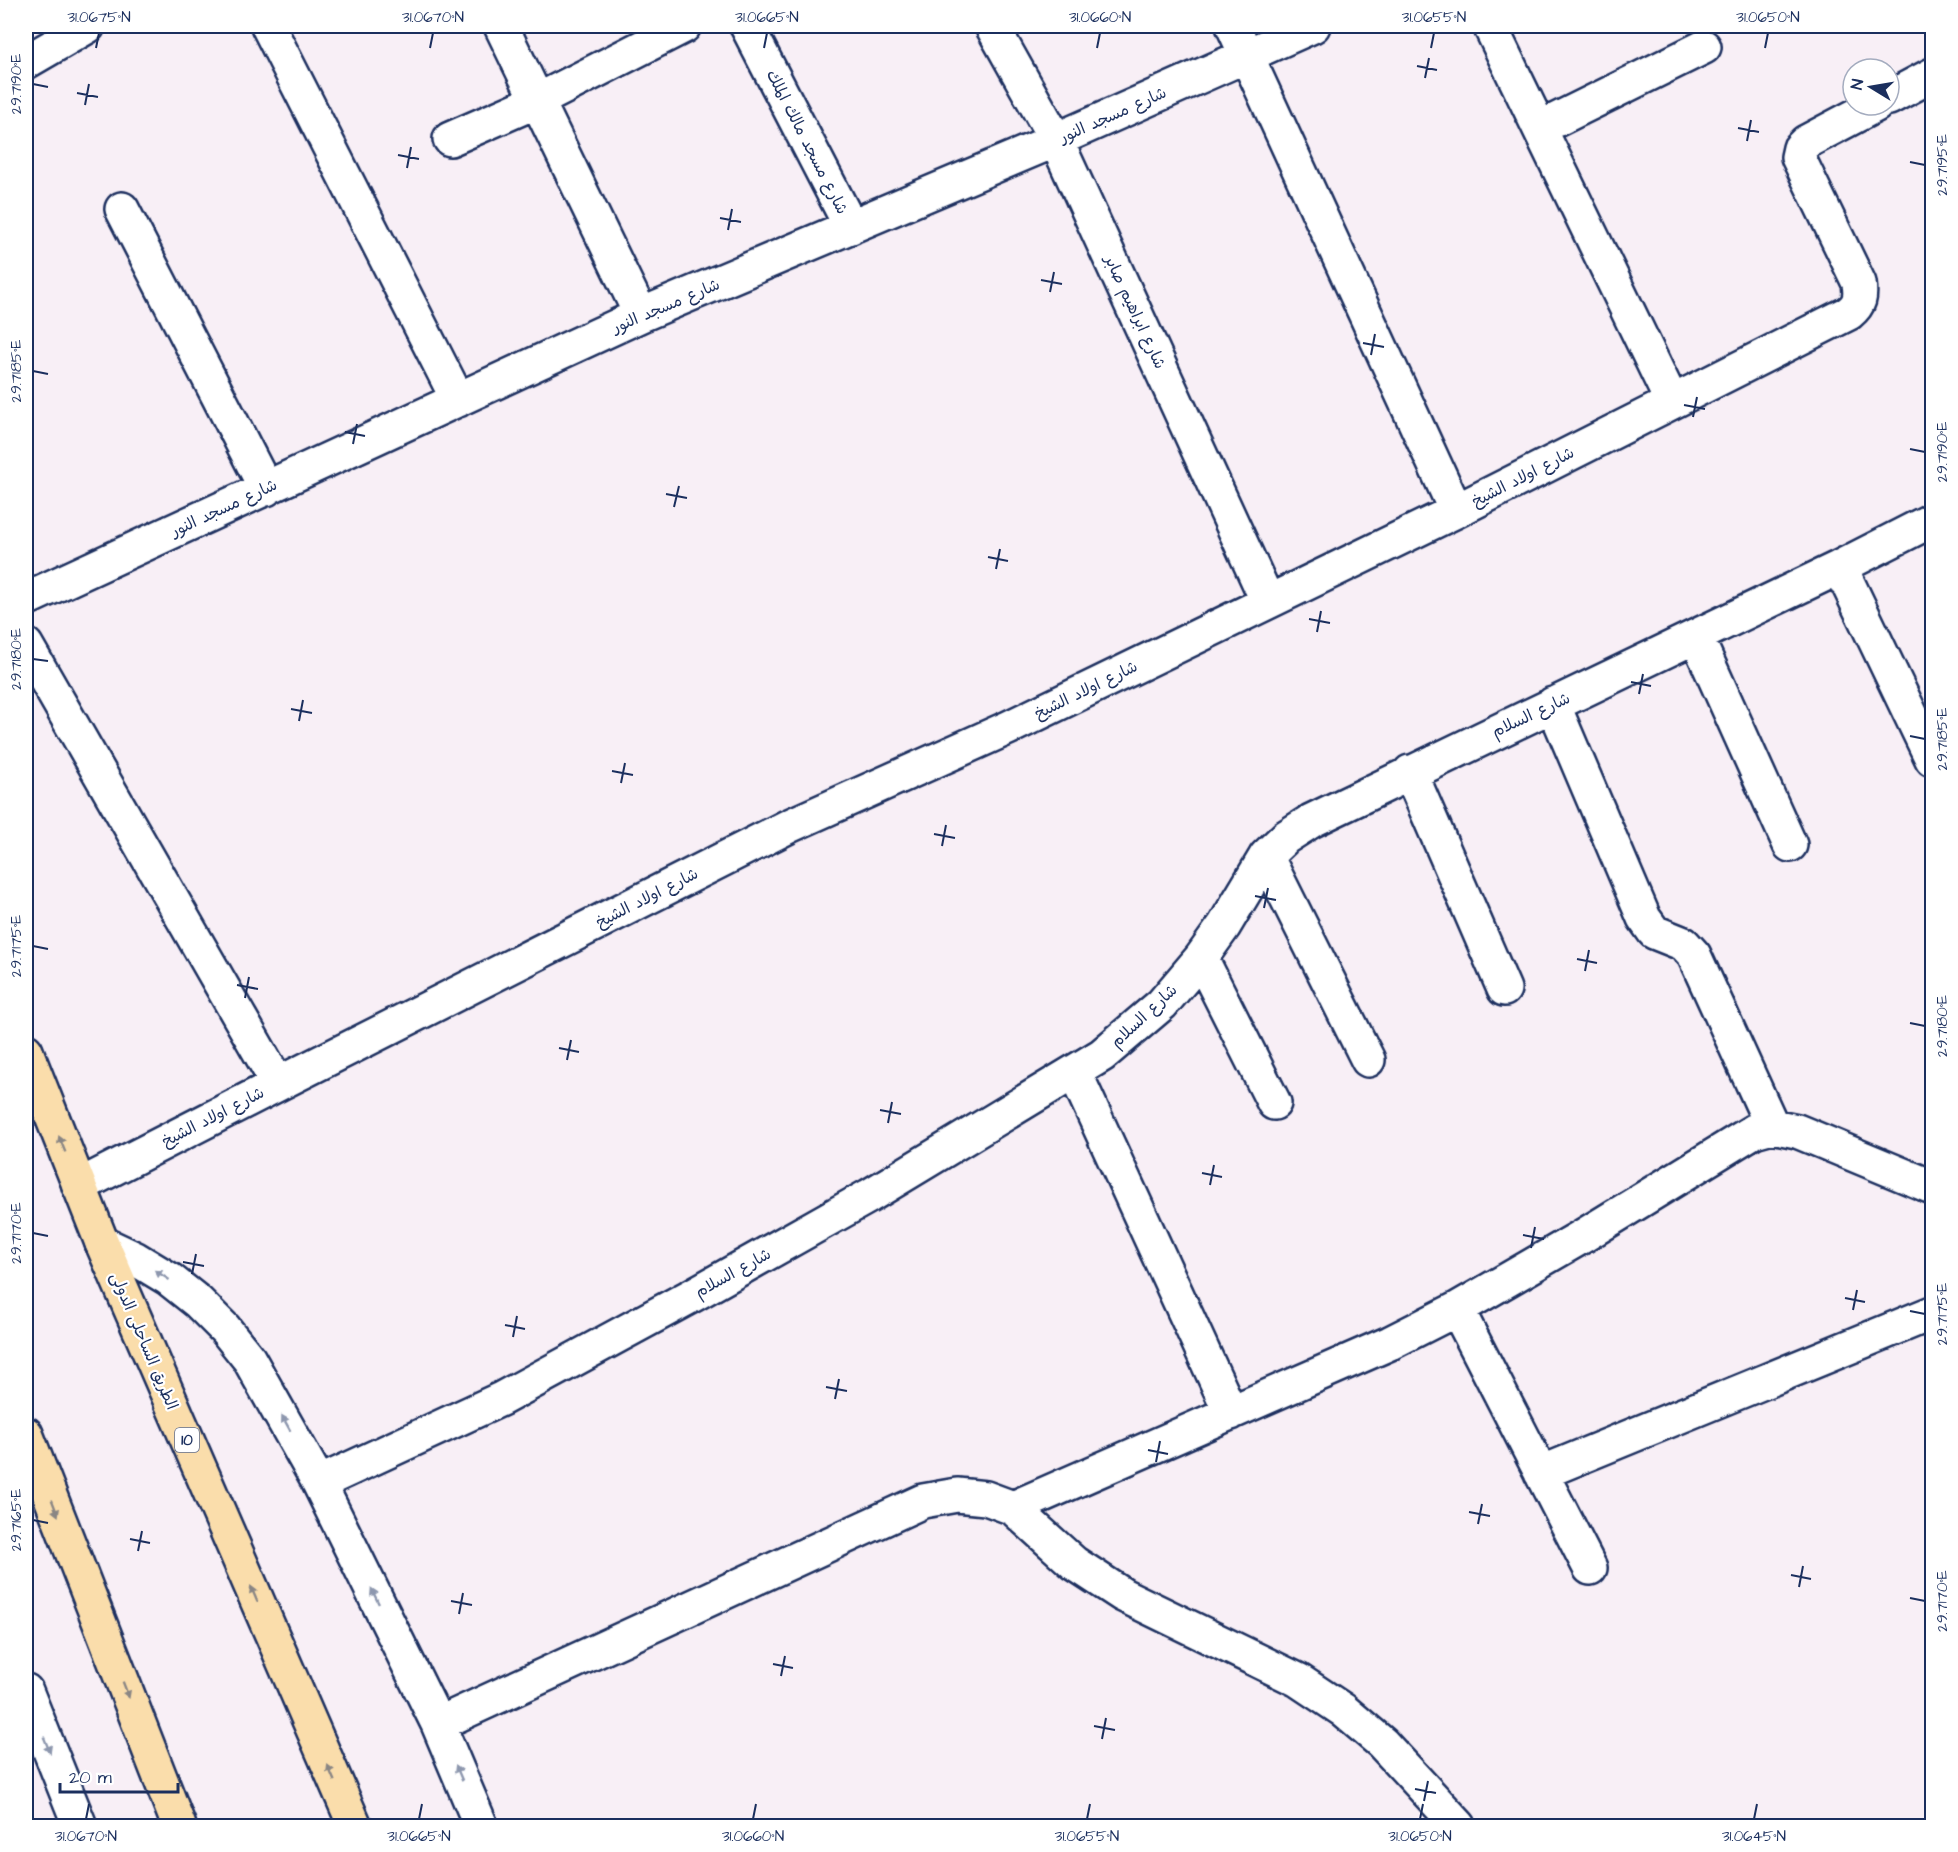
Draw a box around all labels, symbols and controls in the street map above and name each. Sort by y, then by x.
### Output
text: 31.0675°N [67,7,131,28]
text: 31.0670°N [402,7,464,28]
text: 31.0665°N [735,7,799,28]
text: 31.0660°N [1069,7,1131,28]
text: 31.0655°N [1402,7,1466,28]
text: 31.0650°N [1736,7,1800,28]
text: 29.7190°E [6,54,27,114]
north arrow [1841,57,1901,117]
street label: شارع مسجد مالك الملك [761,66,853,218]
text: N [1846,77,1869,91]
street label: شارع مسجد النور [1054,82,1170,149]
text: 29.7195°E [1932,134,1953,196]
street label: شارع ابراهيم صابر [1097,250,1171,373]
street label: شارع مسجد النور [607,273,723,339]
text: 29.7185°E [6,339,27,402]
text: 29.7190°E [1932,422,1953,482]
street label: شارع اولاد الشيخ [1468,442,1578,512]
street label: شارع مسجد النور [165,474,281,543]
text: 29.7180°E [6,628,27,690]
street label: شارع اولاد الشيخ [1031,655,1141,725]
street label: شارع السلام [1488,687,1574,744]
text: 29.7185°E [1932,707,1953,770]
street label: شارع اولاد الشيخ [592,863,702,933]
text: 29.7175°E [6,915,27,977]
street label: شارع السلام [1106,979,1183,1053]
text: 29.7180°E [1932,995,1953,1057]
street label: شارع اولاد الشيخ [158,1082,268,1152]
one-way arrow [57,1135,67,1153]
text: 29.7170°E [6,1202,27,1264]
street label: شارع السلام [691,1243,776,1304]
street label: الطريق الساحلى الدولى [105,1269,183,1413]
one-way arrow [154,1270,171,1281]
text: 29.7175°E [1932,1283,1953,1345]
one-way arrow [281,1414,291,1431]
road number: 10 [175,1428,199,1452]
text: 29.7165°E [6,1489,27,1551]
one-way arrow [50,1500,60,1518]
text: 29.7170°E [1932,1570,1953,1632]
one-way arrow [249,1585,258,1603]
one-way arrow [371,1588,380,1605]
one-way arrow [121,1681,131,1699]
one-way arrow [43,1736,52,1754]
scale bar [60,1756,178,1794]
one-way arrow [454,1763,464,1781]
one-way arrow [327,1764,336,1781]
text: 20 m [69,1765,112,1790]
text: 31.0670°N [55,1826,117,1847]
text: 31.0665°N [387,1826,451,1847]
text: 31.0660°N [722,1826,784,1847]
text: 31.0655°N [1055,1826,1119,1847]
text: 31.0650°N [1388,1826,1452,1847]
text: 31.0645°N [1722,1826,1786,1847]

